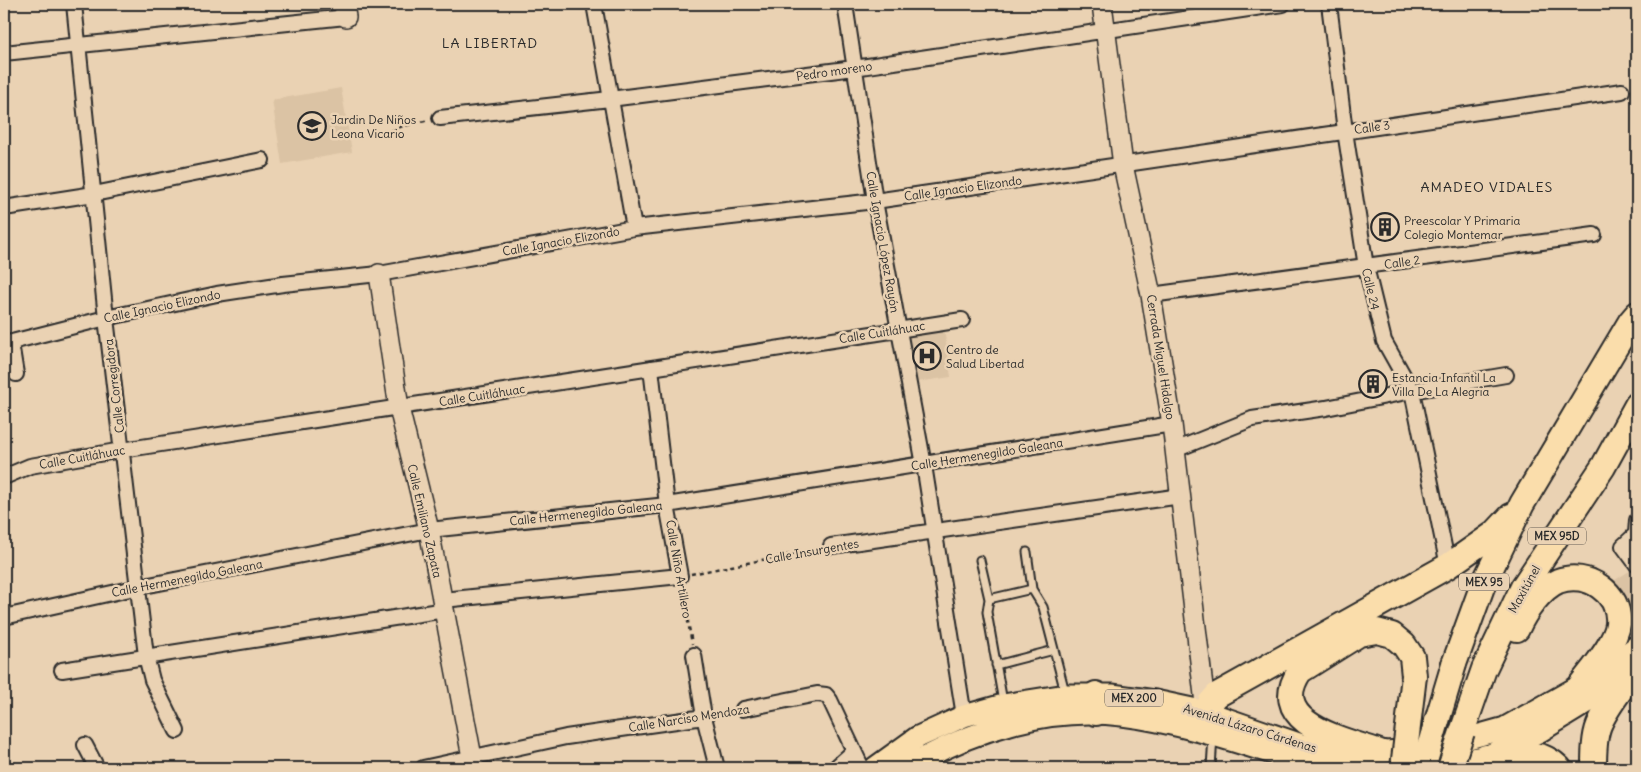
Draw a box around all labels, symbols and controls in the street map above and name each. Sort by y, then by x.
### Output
district label: LA LIBERTAD [442,34,538,52]
street label: Pedro moreno [795,58,873,84]
school or university icon: Jardin De Niños Leona Vicario [297,111,327,141]
place label: Jardin De Niños Leona Vicario [331,112,416,141]
street label: Calle 3 [1353,117,1391,137]
street label: Calle Ignacio López Rayón [863,170,903,314]
street label: Calle Ignacio Elizondo [903,172,1023,204]
district label: AMADEO VIDALES [1421,178,1553,196]
building icon: Preescolar Y Primaria Colegio Montemar [1370,212,1400,242]
place label: Preescolar Y Primaria Colegio Montemar [1404,213,1520,242]
street label: Calle Ignacio Elizondo [501,223,621,259]
street label: Calle 2 [1383,252,1421,272]
street label: Calle 24 [1359,267,1383,312]
street label: Calle Ignacio Elizondo [102,286,222,326]
street label: Cerrada Miguel Hidalgo [1144,293,1178,421]
street label: Calle Cuitláhuac [838,318,926,346]
street label: Calle Corregidora [101,338,127,434]
hospital icon: Centro de Salud Libertad [912,341,942,371]
place label: Centro de Salud Libertad [946,342,1024,371]
building icon: Estancia Infantil La Villa De La Alegria [1358,369,1388,399]
place label: Estancia Infantil La Villa De La Alegria [1392,370,1496,399]
street label: Calle Cuitláhuac [438,381,526,409]
street label: Calle Hermenegildo Galeana [910,435,1064,473]
street label: Calle Cuitláhuac [38,442,126,472]
street label: Calle Emiliano Zapata [405,463,445,580]
street label: Calle Hermenegildo Galeana [509,497,663,528]
street label: Calle Niño Artillero [663,519,695,620]
road number: MEX 95D [1528,528,1586,544]
street label: Calle Insurgentes [764,535,860,567]
street label: Calle Hermenegildo Galeana [110,556,264,600]
street label: Maxitúnel [1505,563,1543,615]
road number: MEX 95 [1459,574,1509,590]
road number: MEX 200 [1105,690,1163,706]
street label: Calle Narciso Mendoza [627,701,751,735]
street label: Avenida Lázaro Cárdenas [1182,701,1318,755]

